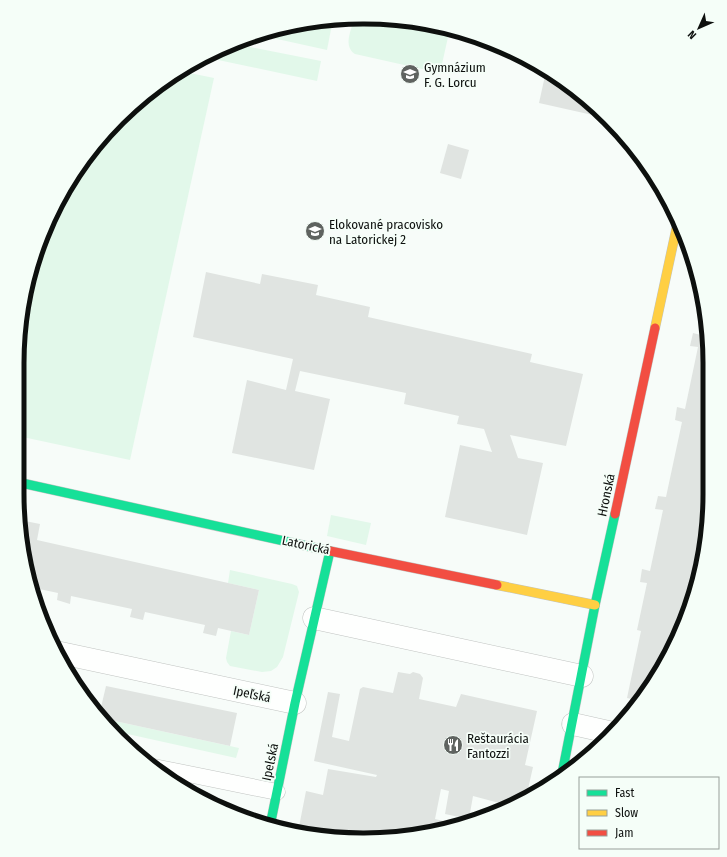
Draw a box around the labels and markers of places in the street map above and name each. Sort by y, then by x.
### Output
place label: Gymnázium F. G. Lorcu [424,60,486,90]
school or university icon: Gymnázium F. G. Lorcu [399,63,421,85]
place label: Elokované pracovisko na Latorickej 2 [329,217,443,247]
school or university icon: Elokované pracovisko na Latorickej 2 [304,220,326,242]
place label: Reštaurácia Fantozzi [467,731,529,761]
restaurant icon: Reštaurácia Fantozzi [442,734,464,756]

